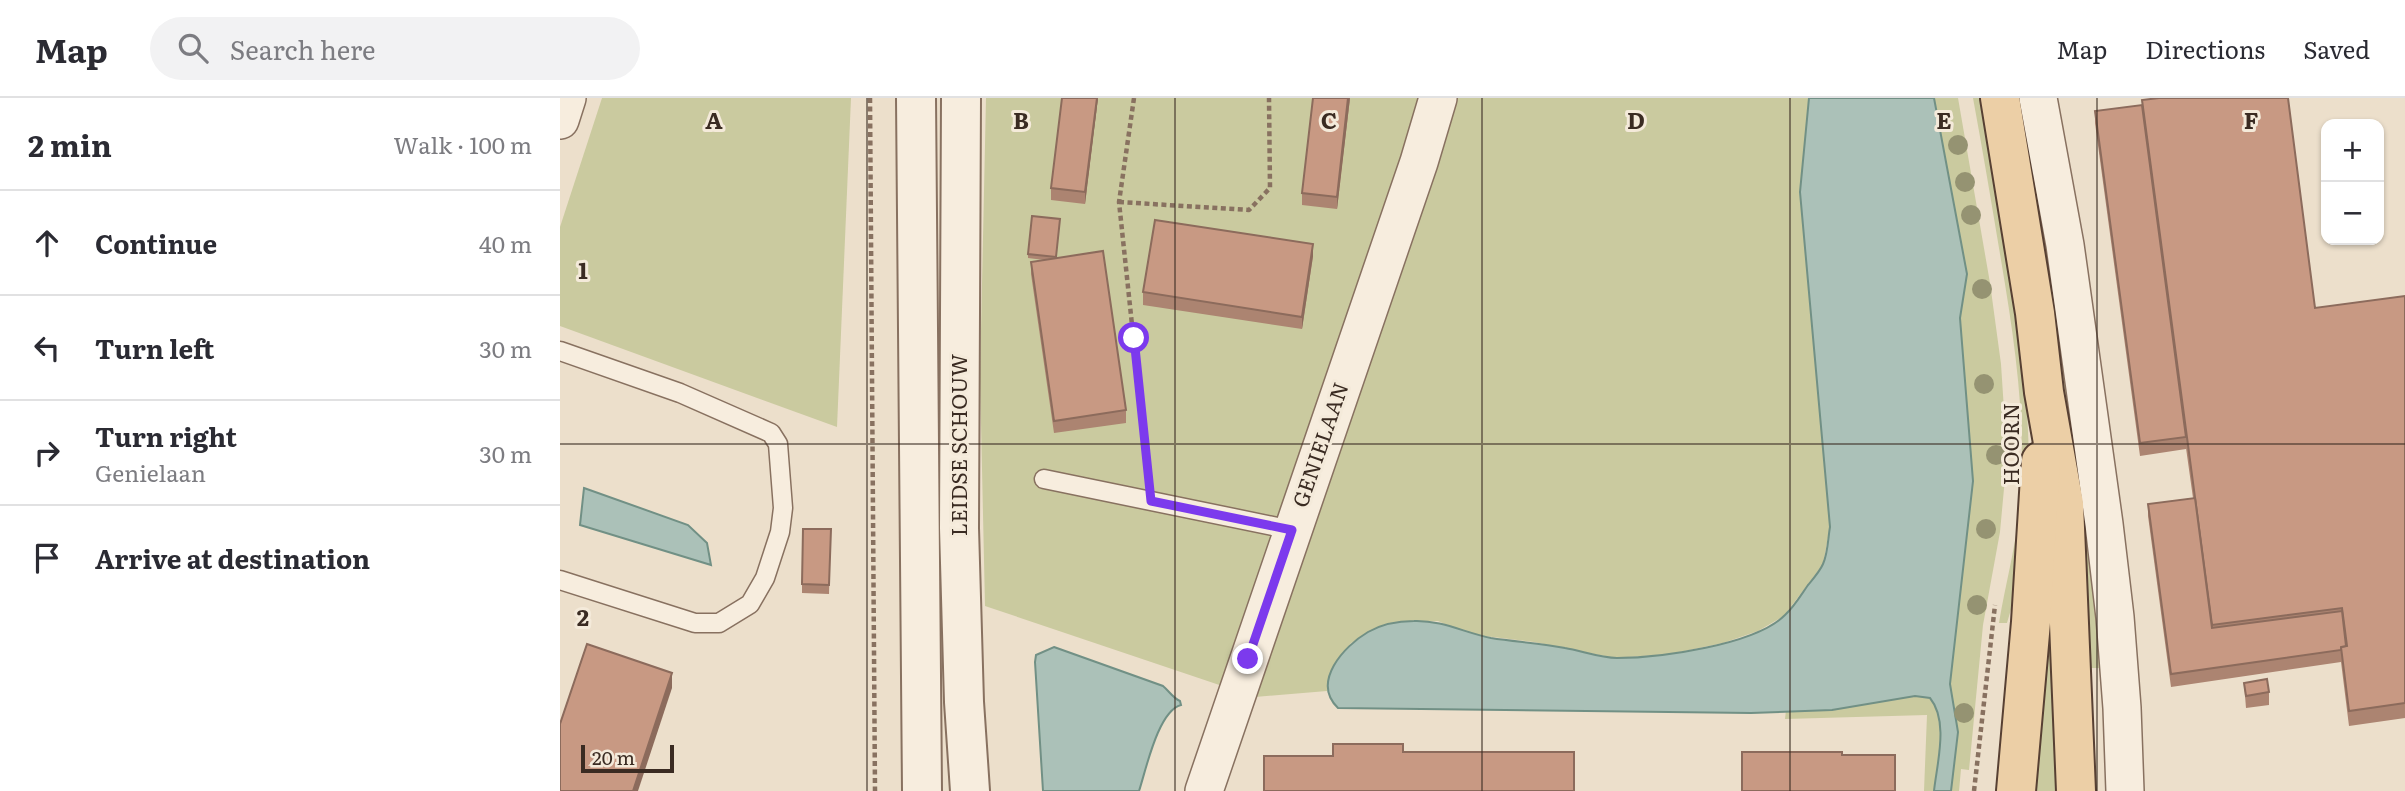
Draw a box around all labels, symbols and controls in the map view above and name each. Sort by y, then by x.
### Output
search box [150,17,640,80]
text: Map [35,24,108,73]
icon: search [174,29,212,67]
text: Search here [230,29,376,68]
text: Map [2056,31,2107,66]
text: Directions [2145,31,2265,66]
text: Saved [2303,31,2370,66]
text: A [705,102,723,136]
text: B [1013,102,1029,136]
text: C [1321,102,1337,136]
text: D [1627,102,1645,136]
text: E [1936,102,1952,136]
text: F [2244,102,2259,136]
map controls [2321,119,2384,245]
button: + [2321,119,2384,182]
text: 2 min [28,122,112,166]
text: Walk · 100 m [393,127,532,161]
button: − [2321,182,2384,245]
text: Continue [95,223,217,262]
icon: ahead [28,224,66,262]
text: 40 m [479,226,532,260]
text: 1 [578,252,588,286]
route start [1118,322,1149,353]
text: Turn left [95,328,214,367]
icon: left [28,329,66,367]
text: 30 m [479,331,532,365]
street label: LEIDSE SCHOUW [942,354,973,536]
street label: GENIELAAN [1283,377,1355,511]
street label: HOORN [1994,403,2025,485]
text: Turn right [95,416,237,455]
icon: right [28,434,66,472]
text: 30 m [479,436,532,470]
text: Genielaan [95,455,206,489]
text: Arrive at destination [95,538,370,577]
icon: arrive [28,539,66,577]
text: 2 [577,599,589,633]
route end [1232,643,1263,674]
scale bar [581,742,674,774]
text: 20 m [592,743,635,771]

